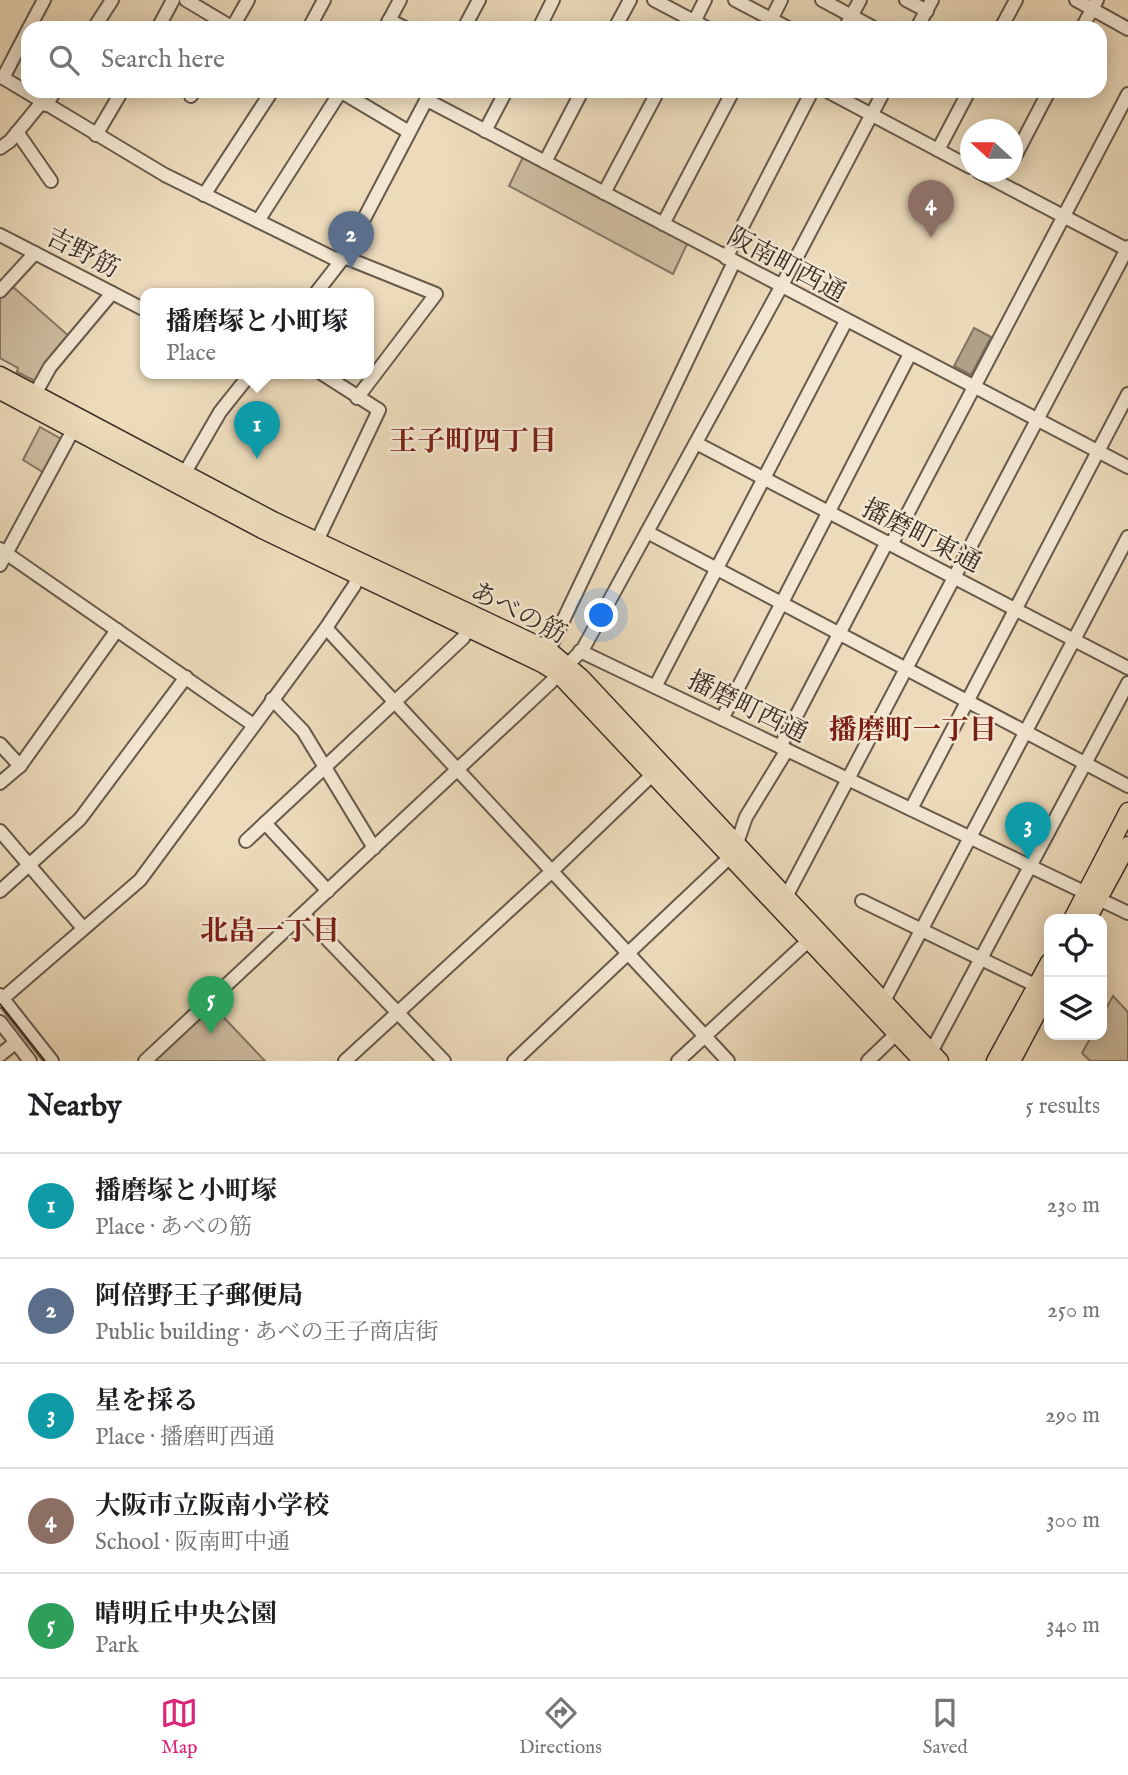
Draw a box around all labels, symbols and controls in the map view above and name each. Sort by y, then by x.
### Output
search box [21,21,1107,98]
icon: search [45,41,83,79]
text: Search here [101,43,225,76]
north arrow [960,119,1023,182]
pin: 4 [908,180,954,238]
pin: 2 [328,211,374,269]
street label: 阪南町西通 [721,220,851,310]
street label: 吉野筋 [40,221,125,286]
popup [140,288,374,379]
text: 播磨塚と小町塚 [166,306,348,339]
text: Place [166,339,216,368]
pin: 1 [234,401,280,459]
district label: 王子町四丁目 [389,425,557,460]
street label: 播磨町東通 [856,492,987,581]
street label: あべの筋 [464,575,572,652]
your location [584,598,618,632]
street label: 播磨町西通 [682,664,813,751]
district label: 播磨町一丁目 [829,714,997,749]
pin: 3 [1005,802,1051,860]
map controls [1044,914,1107,1040]
button: locate [1044,914,1107,977]
district label: 北畠一丁目 [200,915,340,950]
pin: 5 [188,976,234,1034]
button: layers [1044,977,1107,1040]
text: Nearby [28,1088,121,1126]
text: 5 results [1025,1092,1100,1121]
text: 播磨塚と小町塚 [95,1175,277,1208]
text: 1 [47,1191,55,1220]
text: 230 m [1047,1191,1100,1220]
text: Place · あべの筋 [95,1213,252,1242]
text: 阿倍野王子郵便局 [95,1280,303,1313]
text: 2 [46,1296,56,1325]
text: 250 m [1047,1296,1100,1325]
text: Public building · あべの王子商店街 [95,1318,438,1347]
text: 星を採る [95,1385,199,1418]
text: 3 [47,1401,55,1430]
text: 290 m [1045,1401,1100,1430]
text: Place · 播磨町西通 [95,1423,275,1452]
text: 大阪市立阪南小学校 [95,1490,329,1523]
text: 4 [45,1506,57,1535]
text: 300 m [1046,1506,1100,1535]
text: School · 阪南町中通 [95,1528,290,1557]
text: 晴明丘中央公園 [95,1598,277,1631]
text: 5 [47,1611,55,1640]
text: 340 m [1046,1611,1100,1640]
text: Park [95,1631,139,1660]
tab: Map [160,1694,198,1760]
tab: Directions [519,1694,602,1760]
tab: Saved [923,1694,968,1760]

